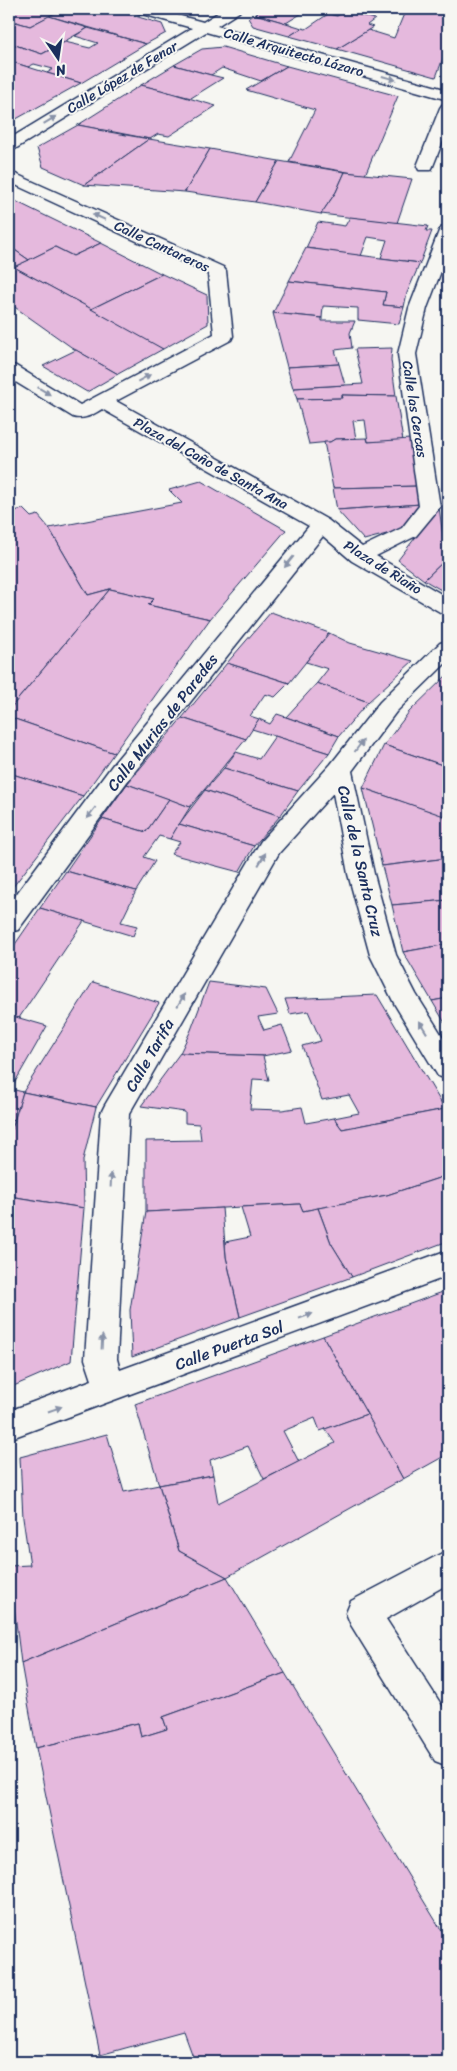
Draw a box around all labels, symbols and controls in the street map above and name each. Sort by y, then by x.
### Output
street label: Calle Arquitecto Lázaro [221,21,367,84]
north arrow [32,32,82,82]
street label: Calle López de Fenar [62,34,184,121]
text: N [53,57,69,84]
one-way arrow [382,75,397,83]
one-way arrow [44,116,57,125]
one-way arrow [92,213,106,221]
street label: Calle Cantareros [110,213,214,280]
street label: Calle las Cercas [395,359,435,460]
one-way arrow [136,374,151,382]
one-way arrow [38,387,51,396]
street label: Plaza del Caño de Santa Ana [129,410,293,517]
street label: Plaza de Riaño [339,533,427,602]
one-way arrow [284,555,295,568]
street label: Calle Murias de Paredes [99,646,226,798]
one-way arrow [353,740,364,753]
street label: Calle de la Santa Cruz [329,783,392,940]
one-way arrow [86,806,96,820]
one-way arrow [258,853,267,866]
one-way arrow [177,993,185,1007]
street label: Calle Tarifa [117,1012,183,1097]
one-way arrow [418,1020,427,1033]
one-way arrow [108,1171,116,1187]
street label: Calle Puerta Sol [171,1312,288,1379]
one-way arrow [299,1312,313,1320]
one-way arrow [99,1334,107,1350]
one-way arrow [47,1405,62,1412]

